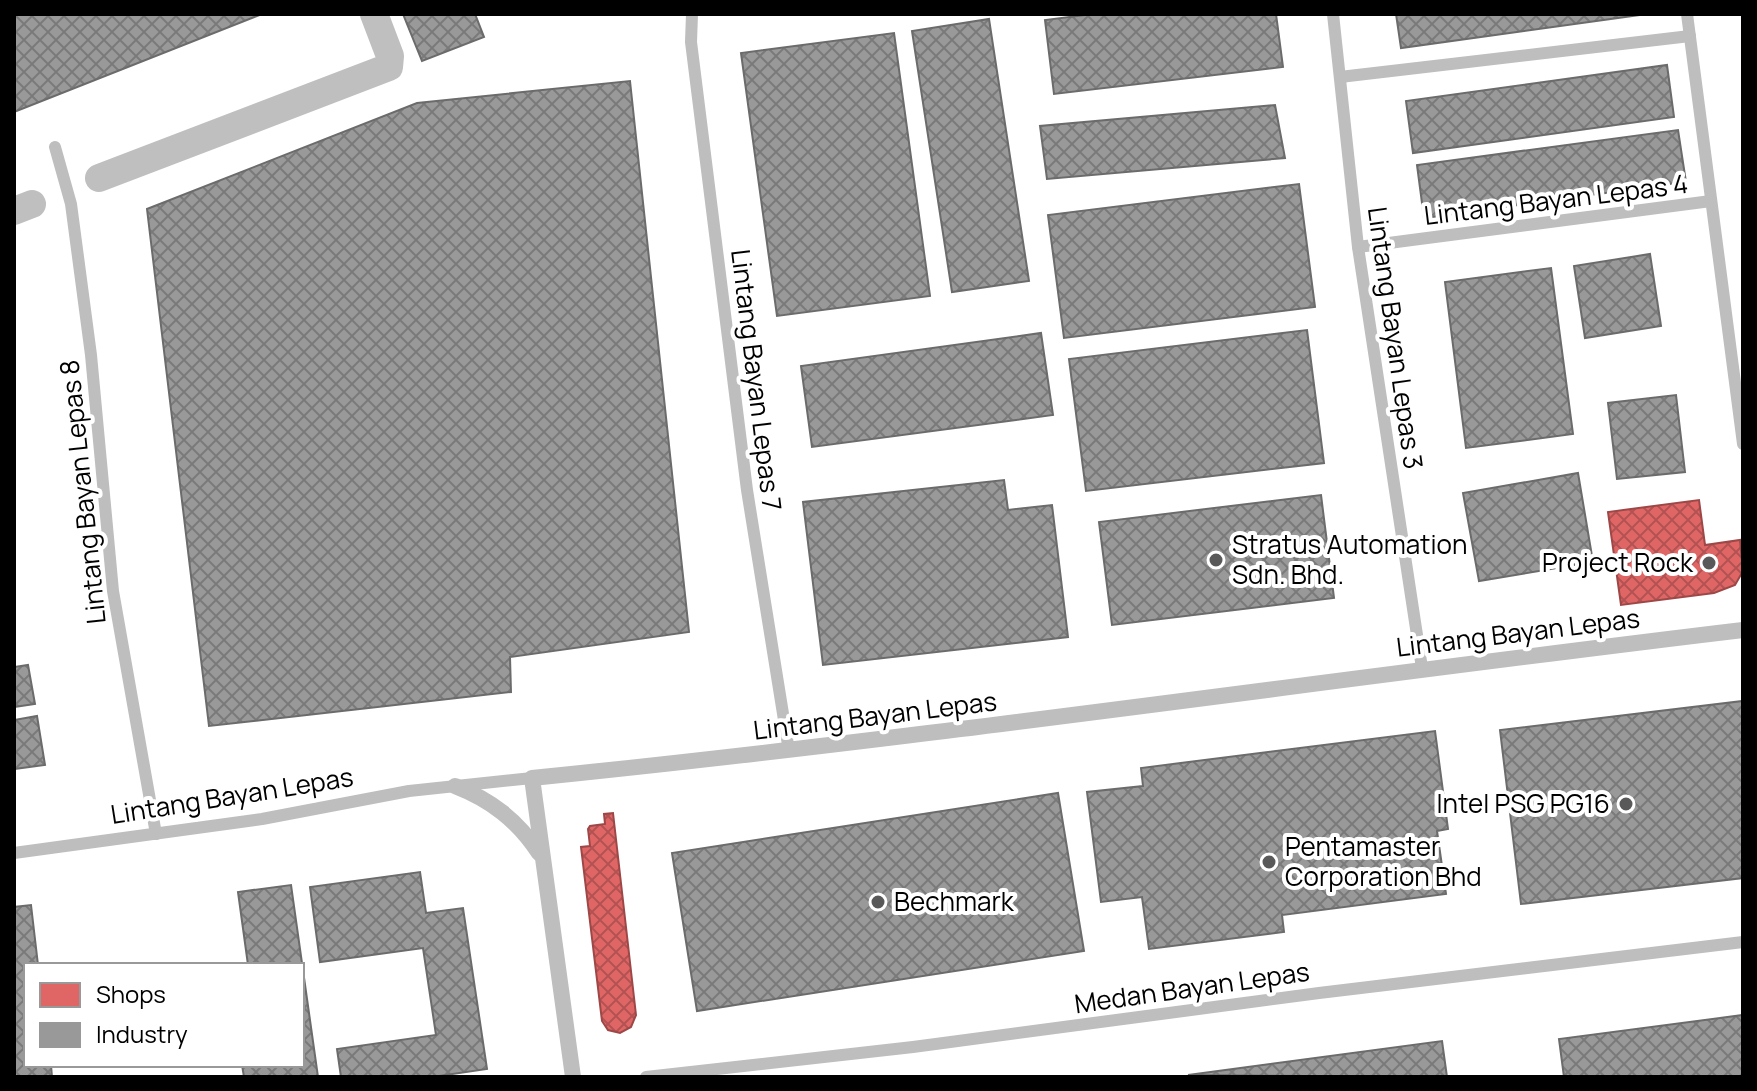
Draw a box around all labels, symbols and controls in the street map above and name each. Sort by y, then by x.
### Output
street label: Lintang Bayan Lepas 4 [1422,165,1690,233]
street label: Lintang Bayan Lepas 3 [1360,204,1432,471]
street label: Lintang Bayan Lepas 7 [723,247,791,513]
street label: Lintang Bayan Lepas 8 [50,358,114,626]
place label: Stratus Automation Sdn. Bhd. [1232,526,1467,592]
place label: Project Rock [1542,544,1694,580]
marker: Stratus Automation Sdn. Bhd. [1207,551,1225,569]
marker: Project Rock [1700,554,1718,572]
street label: Lintang Bayan Lepas [1394,599,1642,665]
street label: Lintang Bayan Lepas [751,682,999,748]
street label: Lintang Bayan Lepas [108,758,356,832]
place label: Intel PSG PG16 [1437,785,1610,821]
marker: Intel PSG PG16 [1617,795,1635,813]
place label: Pentamaster Corporation Bhd [1285,828,1482,894]
marker: Pentamaster Corporation Bhd [1260,853,1278,871]
place label: Bechmark [894,883,1015,919]
marker: Bechmark [869,893,887,911]
street label: Medan Bayan Lepas [1072,953,1312,1021]
legend [24,963,304,1067]
text: Shops [96,977,166,1010]
text: Industry [96,1017,188,1050]

